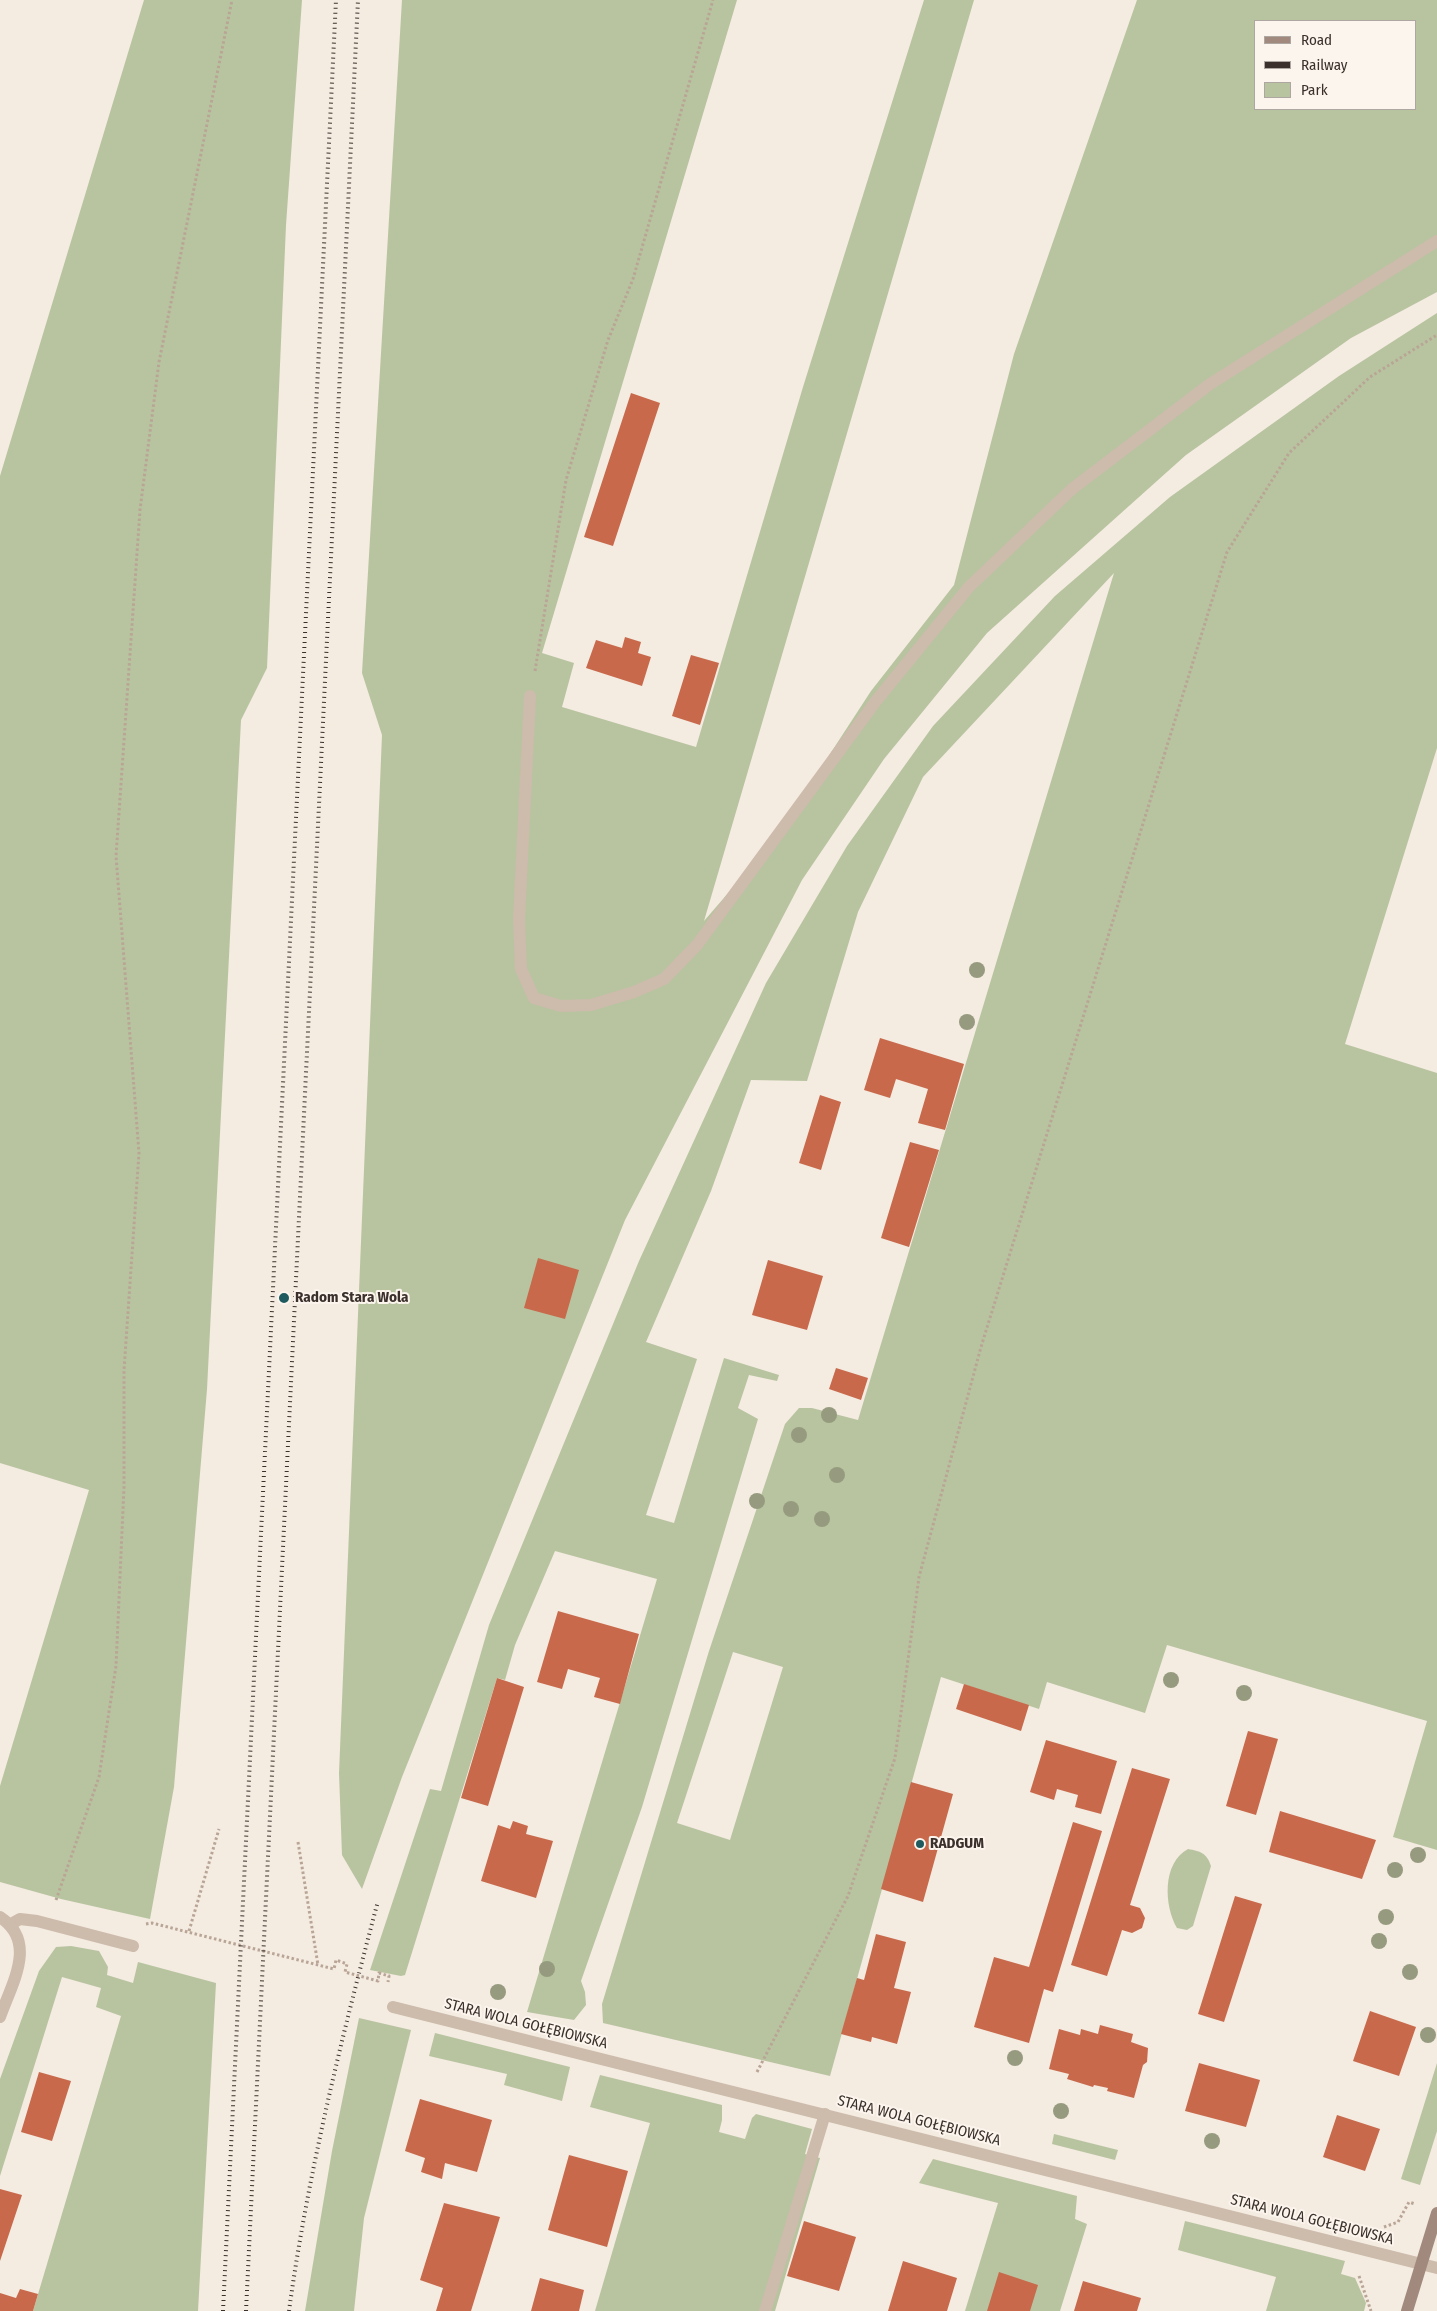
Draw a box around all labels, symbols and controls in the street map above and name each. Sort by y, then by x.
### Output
legend [1254,20,1417,110]
text: Road [1301,31,1332,49]
text: Railway [1301,56,1348,74]
text: Park [1301,81,1328,99]
place label: Radom Stara Wola [295,1289,408,1307]
marker: Radom Stara Wola [277,1291,291,1305]
place label: RADGUM [930,1835,984,1853]
marker: RADGUM [914,1838,926,1850]
street label: STARA WOLA GOŁĘBIOWSKA [443,1995,609,2053]
street label: STARA WOLA GOŁĘBIOWSKA [836,2092,1002,2150]
street label: STARA WOLA GOŁĘBIOWSKA [1229,2191,1395,2249]

